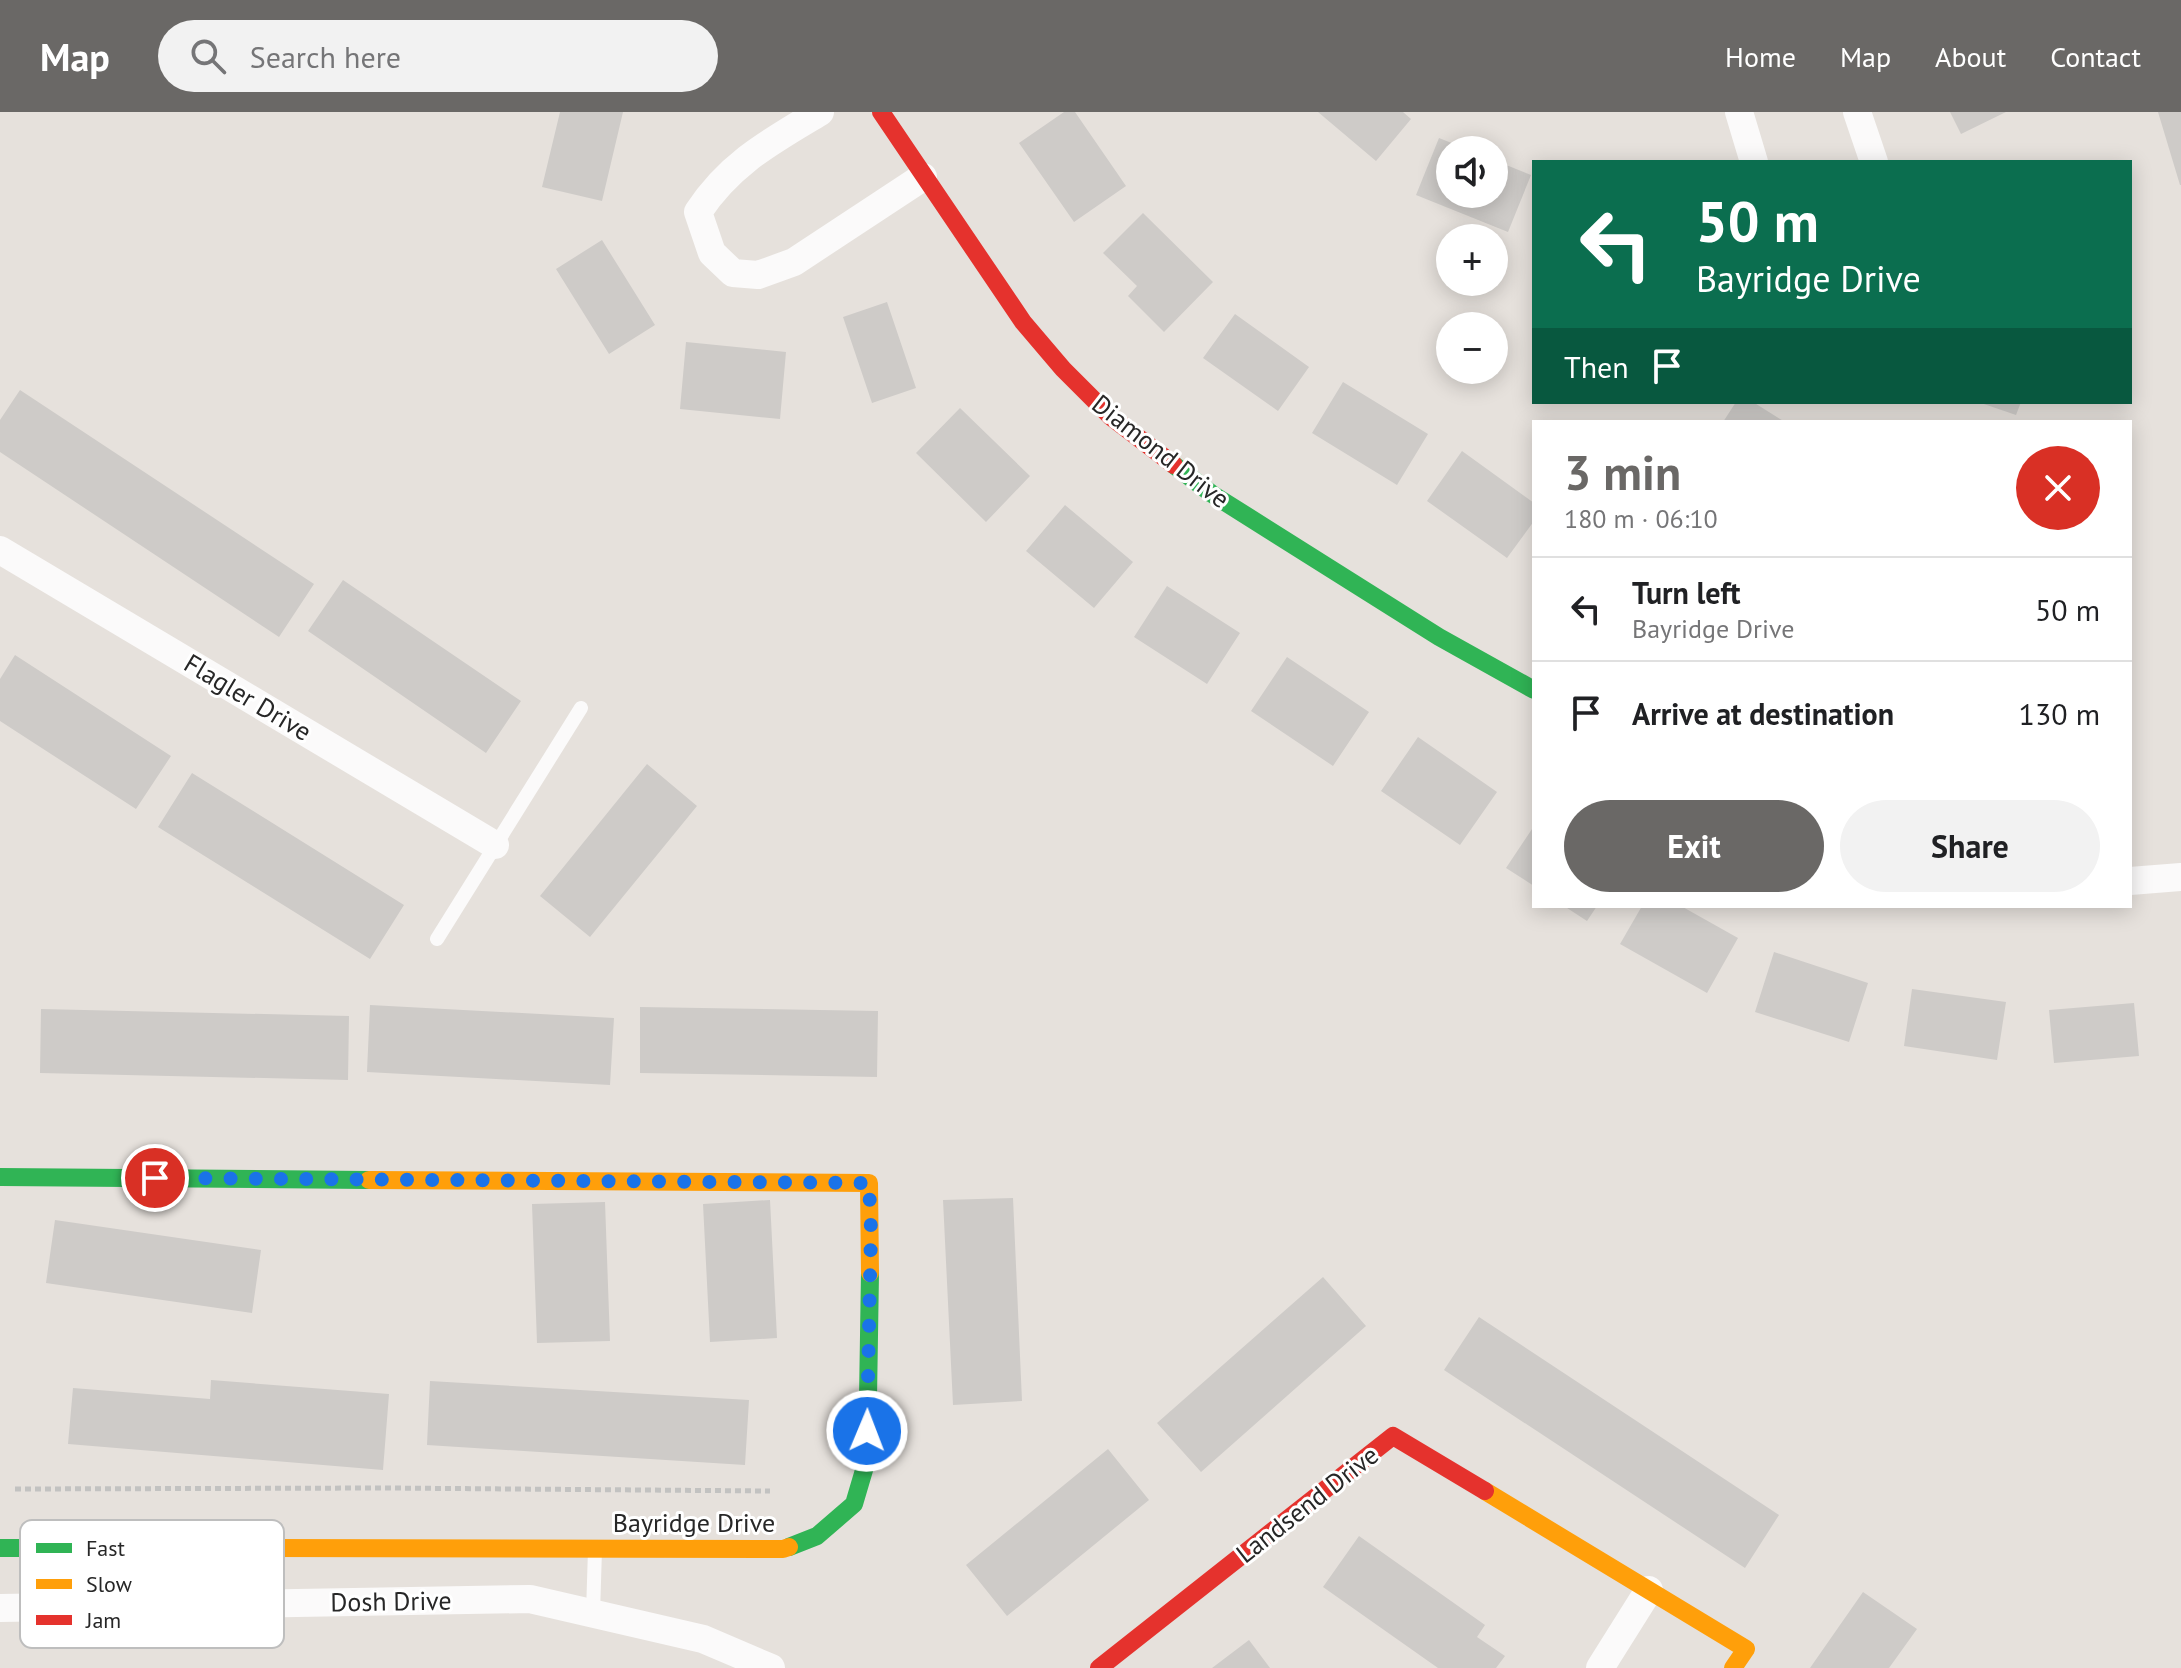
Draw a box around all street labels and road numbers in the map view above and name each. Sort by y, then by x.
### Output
street label: Diamond Drive [1086,387,1236,515]
street label: Flagler Drive [178,646,318,748]
street label: Landsend Drive [1229,1438,1385,1570]
street label: Bayridge Drive [613,1506,775,1539]
street label: Dosh Drive [330,1583,452,1619]

